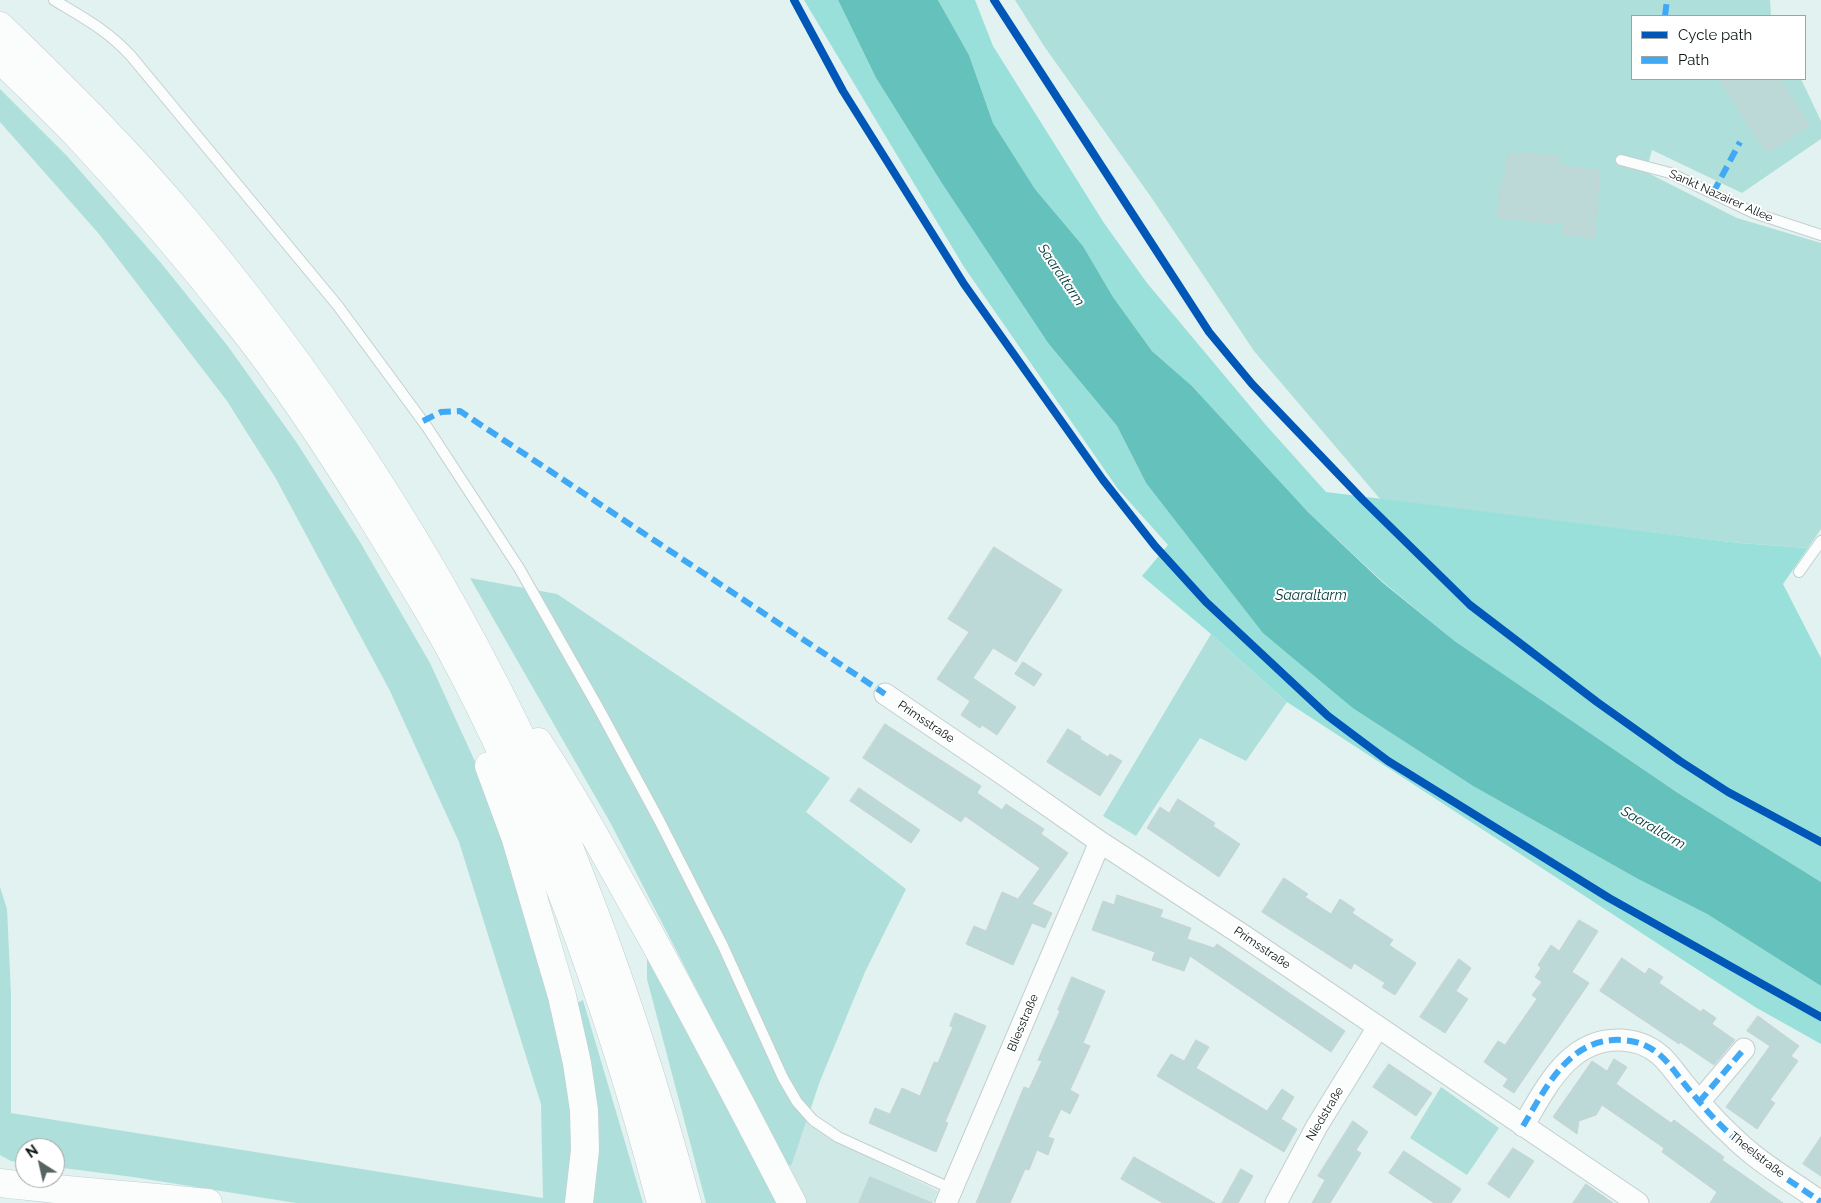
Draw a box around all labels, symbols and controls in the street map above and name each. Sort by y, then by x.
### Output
legend [1631,15,1806,80]
text: Cycle path [1678,26,1752,44]
text: Path [1678,51,1709,69]
street label: Sankt Nazairer Allee [1667,167,1775,225]
water label: Saaraltarm [1034,241,1088,309]
water label: Saaraltarm [1275,588,1347,604]
street label: Primsstraße [895,698,957,746]
water label: Saaraltarm [1618,803,1688,853]
street label: Primsstraße [1231,924,1293,972]
street label: Bliesstraße [1004,992,1042,1054]
street label: Niedstraße [1303,1084,1347,1144]
street label: Theelstraße [1727,1129,1787,1181]
north arrow [15,1138,65,1188]
text: N [23,1142,41,1161]

